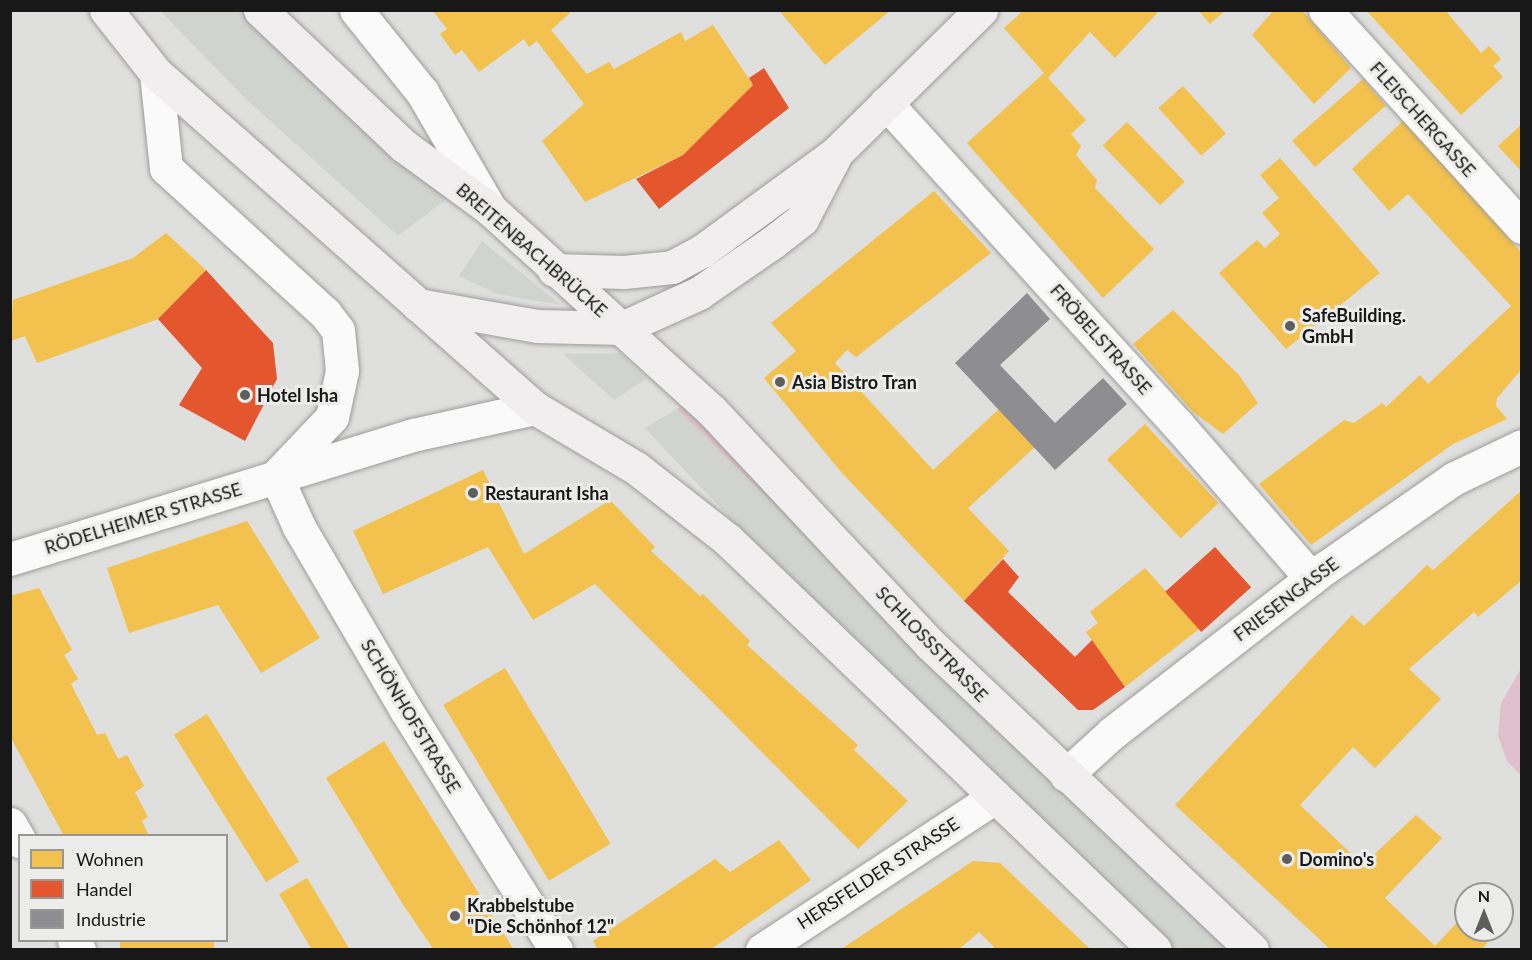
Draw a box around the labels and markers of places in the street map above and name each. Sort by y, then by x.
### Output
place label: SafeBuilding. GmbH [1302,305,1406,348]
marker: SafeBuilding. GmbH [1283,319,1297,333]
place label: Asia Bistro Tran [792,371,917,393]
marker: Asia Bistro Tran [773,375,787,389]
place label: Hotel Isha [257,384,338,406]
marker: Hotel Isha [238,388,252,402]
place label: Restaurant Isha [485,482,609,504]
marker: Restaurant Isha [466,486,480,500]
place label: Domino's [1299,848,1374,870]
marker: Domino's [1280,852,1294,866]
place label: Krabbelstube "Die Schönhof 12" [467,895,614,938]
marker: Krabbelstube "Die Schönhof 12" [448,909,462,923]

